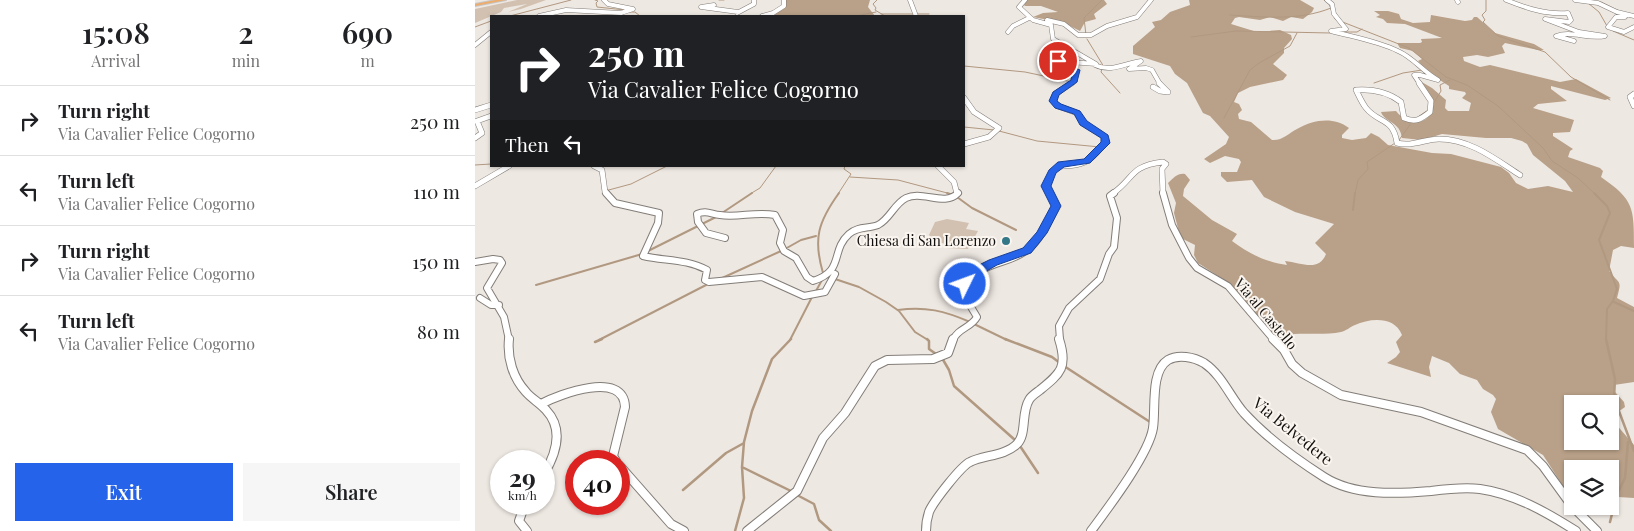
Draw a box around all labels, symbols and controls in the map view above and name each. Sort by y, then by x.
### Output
text: 15:08 [82,12,150,52]
text: 2 [238,12,253,52]
text: 690 [342,12,393,52]
text: 250 m [588,29,685,76]
icon: right [505,35,570,100]
pin [1037,40,1079,82]
icon: arrive [1044,47,1072,75]
text: Arrival [91,50,140,71]
text: min [232,50,260,71]
text: m [360,50,375,71]
text: Via Cavalier Felice Cogorno [588,74,859,104]
text: Turn right [58,97,150,123]
icon: right [15,107,43,135]
text: 250 m [410,108,460,134]
text: Via Cavalier Felice Cogorno [58,123,255,144]
icon: left [559,130,587,158]
text: Then [505,131,549,157]
text: Turn left [58,167,135,193]
icon: left [15,177,43,205]
text: 110 m [413,178,460,204]
text: Via Cavalier Felice Cogorno [58,193,255,214]
place label: Chiesa di San Lorenzo [857,231,996,250]
marker: Chiesa di San Lorenzo [1000,235,1012,247]
text: Turn right [58,237,150,263]
icon: right [15,247,43,275]
text: 150 m [412,248,460,274]
position arrow [938,257,990,309]
text: Via Cavalier Felice Cogorno [58,263,255,284]
street label: Via al Castello [1230,273,1302,354]
text: Turn left [58,307,135,333]
icon: left [15,317,43,345]
text: 80 m [417,318,460,344]
text: Via Cavalier Felice Cogorno [58,333,255,354]
street label: Via Belvedere [1248,391,1338,469]
map controls [1564,395,1619,515]
button: search [1564,395,1619,450]
speed limit sign: 40 [565,450,630,515]
text: 29 [509,460,536,493]
button: layers [1564,460,1619,515]
button: Exit [15,463,233,521]
button: Share [243,463,460,521]
text: km/h [508,487,537,503]

